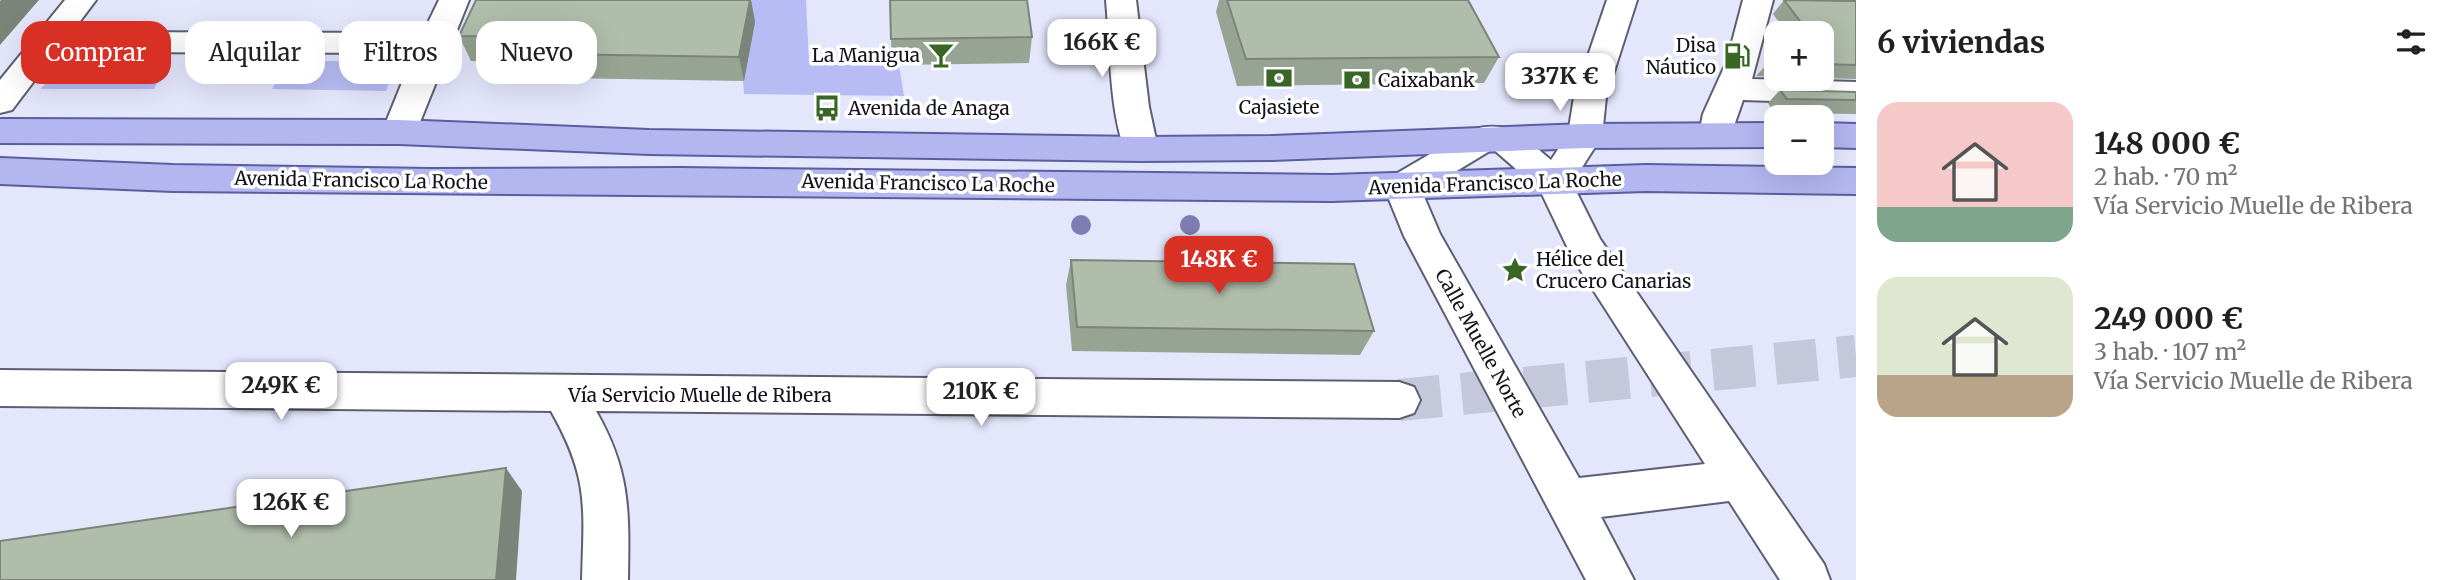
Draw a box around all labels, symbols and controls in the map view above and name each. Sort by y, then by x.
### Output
pin: 166K € [1045,20,1159,79]
chip: Comprar [21,21,171,84]
chip: Alquilar [185,21,325,84]
chip: Filtros [339,21,462,84]
chip: Nuevo [476,21,597,84]
map controls [1764,21,1834,175]
button: + [1764,21,1834,91]
text: 6 viviendas [1877,23,2045,61]
icon: filters [2392,23,2430,61]
text: 166K € [1063,27,1141,56]
place label: Disa Náutico [1646,33,1716,79]
bar icon: La Manigua [926,40,956,70]
fuel station icon: Disa Náutico [1722,41,1752,71]
place label: La Manigua [812,43,920,67]
pin: 337K € [1503,54,1617,113]
text: 337K € [1521,61,1599,90]
bank icon: Cajasiete [1264,63,1294,93]
bank icon: Caixabank [1342,65,1372,95]
place label: Caixabank [1378,68,1475,92]
bus stop icon: Avenida de Anaga [812,93,842,123]
place label: Cajasiete [1239,95,1319,119]
place label: Avenida de Anaga [847,96,1010,120]
button: − [1764,105,1834,175]
text: 148 000 € [2094,124,2240,162]
icon: home [1933,130,2017,214]
text: 2 hab. · 70 m² [2094,162,2237,191]
street label: Avenida Francisco La Roche [233,166,488,194]
street label: Avenida Francisco La Roche [1367,167,1622,199]
street label: Avenida Francisco La Roche [800,169,1055,197]
text: Vía Servicio Muelle de Ribera [2094,191,2413,220]
pin: 148K € [1162,236,1276,296]
text: 148K € [1180,244,1258,273]
place label: Hélice del Crucero Canarias [1536,247,1691,293]
place icon: Hélice del Crucero Canarias [1500,255,1530,285]
street label: Calle Muelle Norte [1430,264,1532,422]
text: 249 000 € [2094,299,2243,337]
icon: home [1933,305,2017,389]
text: 3 hab. · 107 m² [2094,337,2246,366]
pin: 249K € [224,362,338,422]
text: Vía Servicio Muelle de Ribera [2094,366,2413,395]
pin: 210K € [924,368,1038,428]
text: 249K € [241,370,321,399]
text: 210K € [943,376,1019,405]
street label: Vía Servicio Muelle de Ribera [567,383,832,407]
pin: 126K € [234,480,348,539]
text: 126K € [252,487,330,516]

